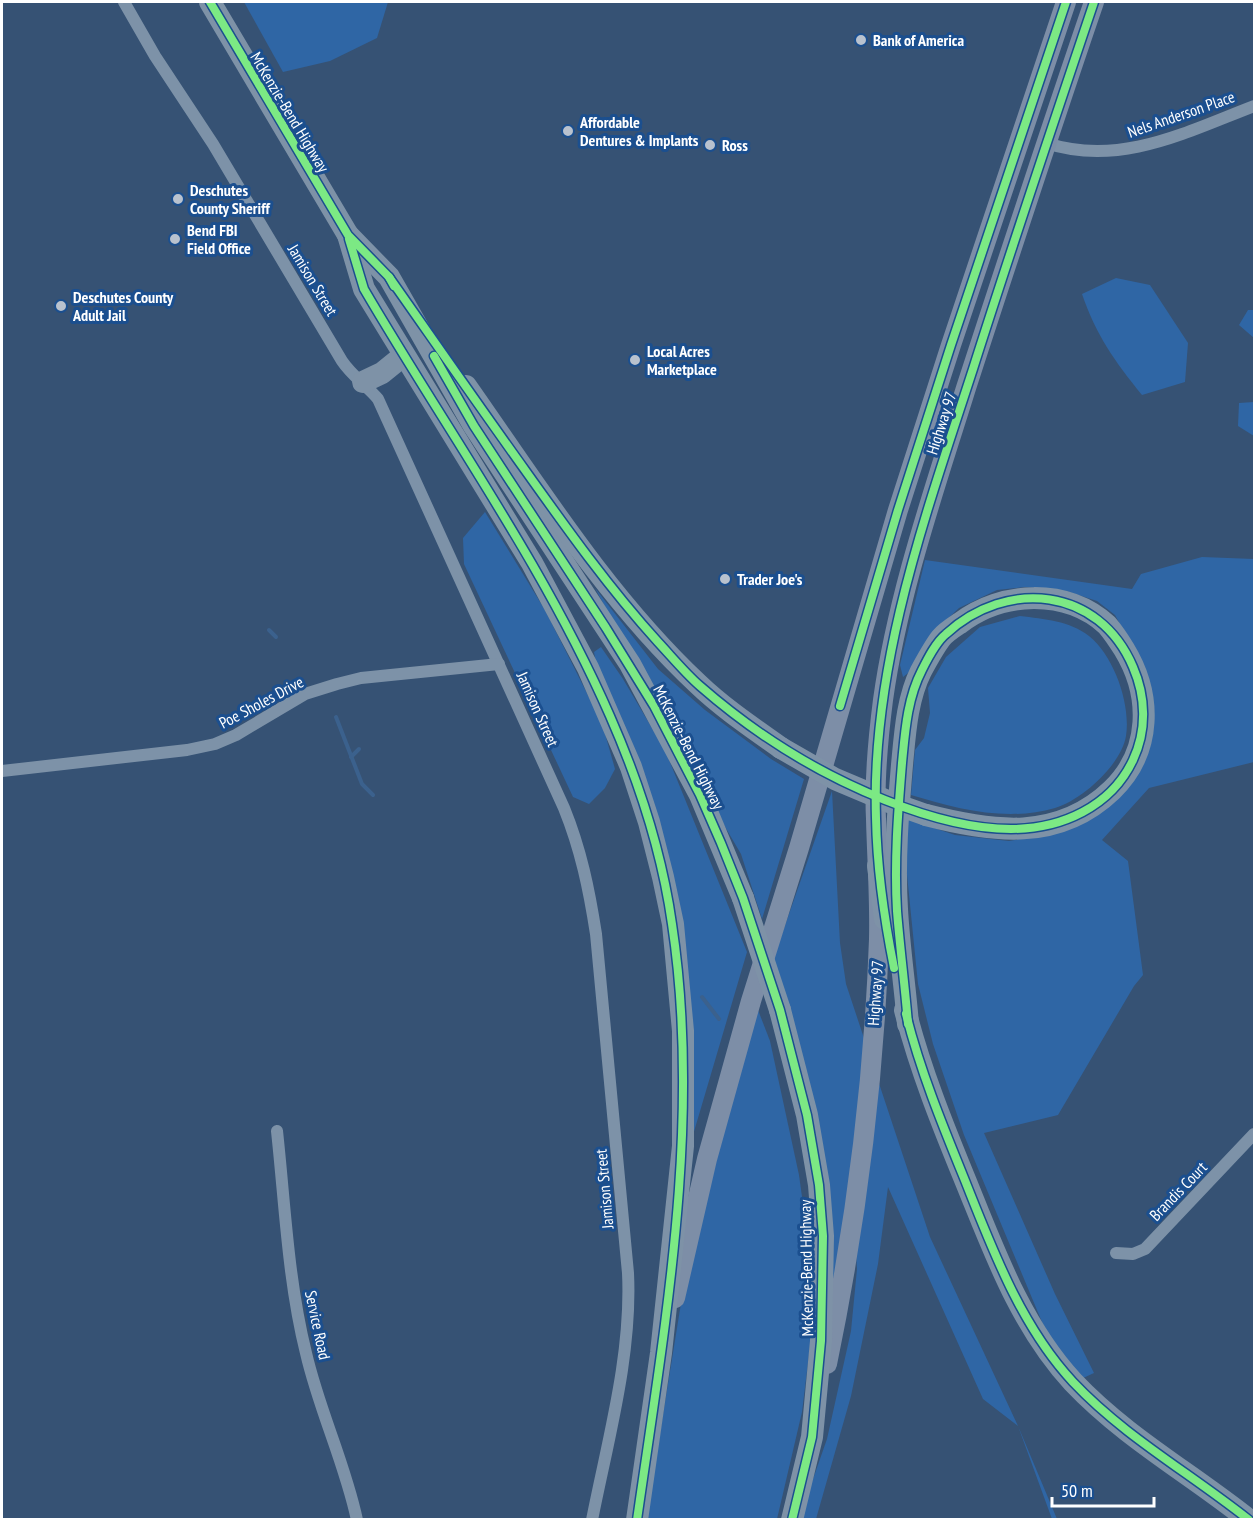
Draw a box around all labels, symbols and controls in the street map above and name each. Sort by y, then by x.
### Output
place label: Bank of America [873,30,964,50]
marker: Bank of America [854,33,868,47]
street label: McKenzie-Bend Highway [246,48,334,176]
street label: Nels Anderson Place [1125,86,1237,142]
place label: Affordable Dentures & Implants [579,112,699,150]
marker: Affordable Dentures & Implants [561,124,575,138]
place label: Ross [722,135,748,155]
marker: Ross [703,138,717,152]
place label: Deschutes County Sheriff [190,180,270,218]
marker: Deschutes County Sheriff [171,192,185,206]
place label: Bend FBI Field Office [187,220,251,258]
marker: Bend FBI Field Office [168,232,182,246]
street label: Jamison Street [283,240,342,320]
place label: Deschutes County Adult Jail [72,287,174,325]
marker: Deschutes County Adult Jail [54,299,68,313]
place label: Local Acres Marketplace [647,341,717,379]
marker: Local Acres Marketplace [628,353,642,367]
street label: Highway 97 [921,389,961,457]
place label: Trader Joe's [737,569,803,589]
marker: Trader Joe's [718,572,732,586]
street label: Jamison Street [512,667,564,750]
street label: Poe Sholes Drive [215,671,307,733]
street label: McKenzie-Bend Highway [649,682,729,812]
street label: Highway 97 [863,960,887,1026]
street label: Jamison Street [591,1148,618,1231]
street label: Brandis Court [1145,1157,1211,1225]
street label: McKenzie-Bend Highway [795,1200,817,1336]
street label: Service Road [301,1289,335,1361]
scale bar [1052,1470,1154,1508]
text: 50 m [1061,1479,1093,1502]

